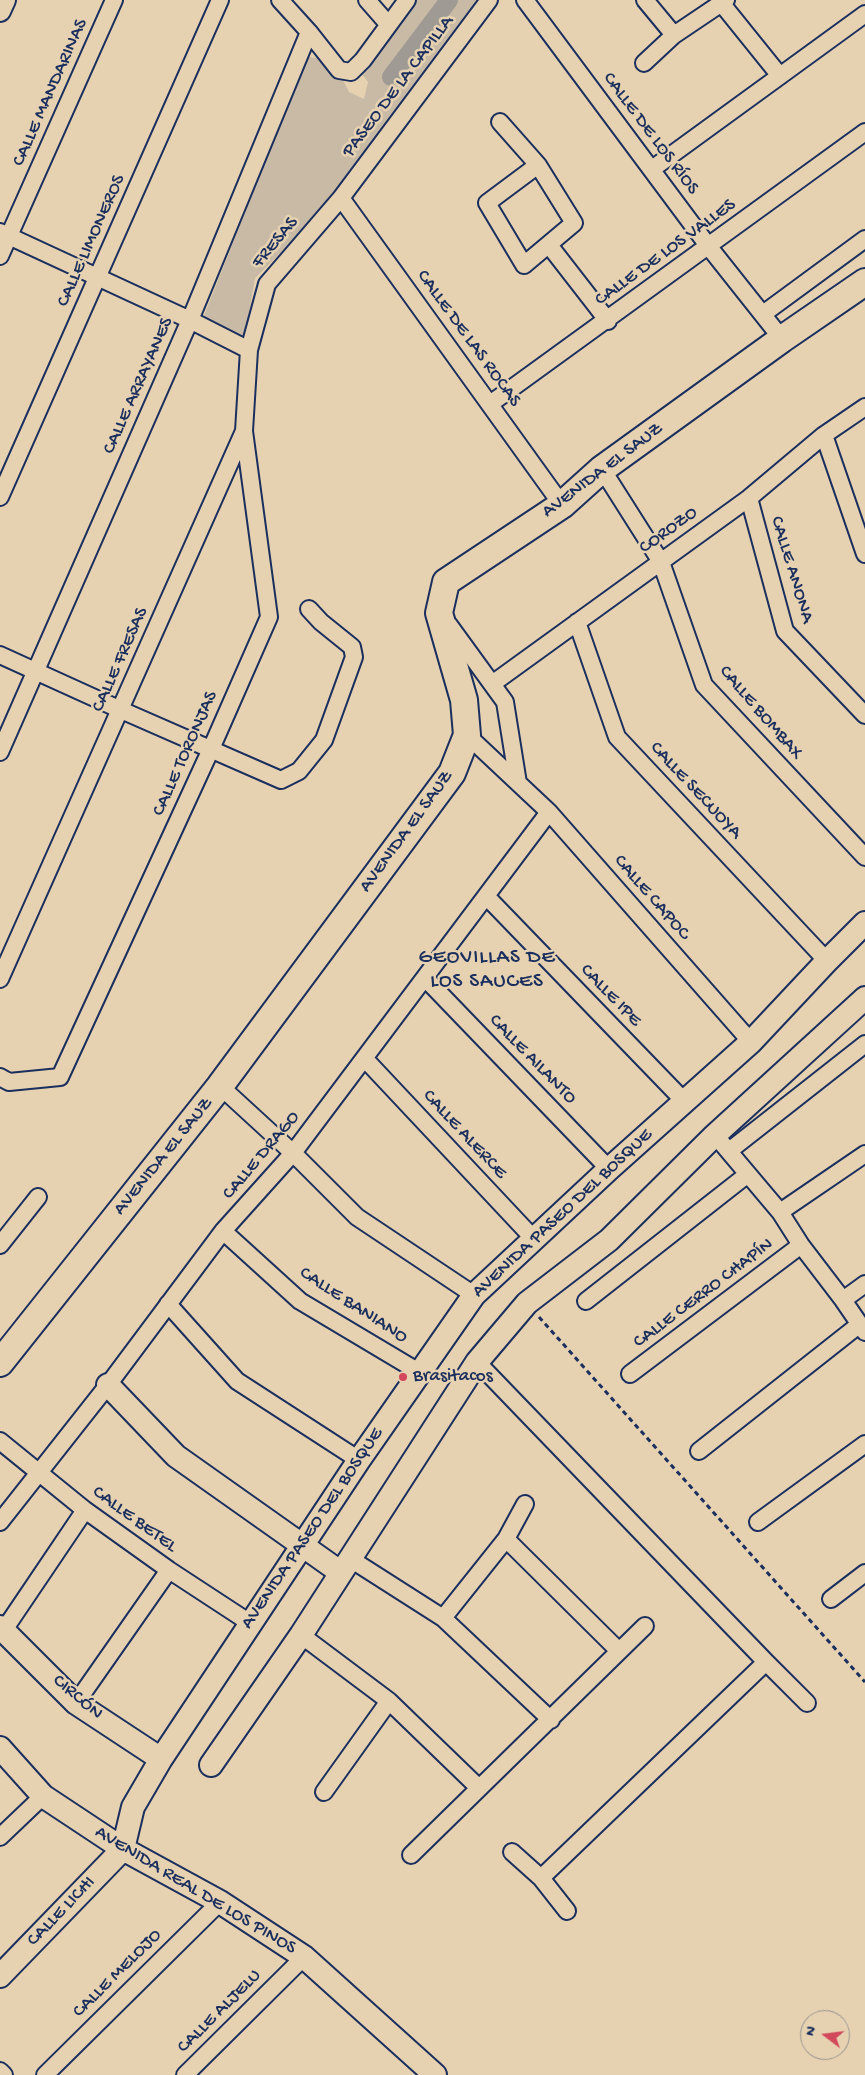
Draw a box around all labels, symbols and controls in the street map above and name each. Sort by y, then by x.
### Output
street label: PASEO DE LA CAPILLA [338,12,460,162]
street label: CALLE MANDARINAS [8,16,94,170]
street label: CALLE DE LOS RÍOS [597,68,703,200]
street label: CALLE LIMONEROS [53,171,131,311]
street label: CALLE DE LOS VALLES [591,194,741,312]
street label: FRESAS [248,213,304,273]
street label: CALLE DE LAS ROCAS [411,266,525,412]
street label: CALLE ARRAYANES [99,314,179,458]
street label: AVENIDA EL SAUZ [538,418,668,524]
street label: COROZO [635,502,703,560]
street label: CALLE ANONA [764,514,818,626]
street label: CALLE FRESAS [88,604,154,716]
street label: CALLE BOMBAX [713,661,807,765]
street label: CALLE TORONJAS [148,688,224,820]
street label: CALLE SECUOYA [644,737,746,845]
street label: AVENIDA EL SAUZ [355,767,459,897]
street label: CALLE CAPOC [608,851,694,945]
district label: GEOVILLAS DE LOS SAUCES [417,946,557,996]
street label: CALLE IPE [574,960,646,1032]
street label: CALLE AILANTO [483,1010,581,1110]
street label: CALLE ALERCE [417,1086,511,1184]
street label: AVENIDA EL SAUZ [109,1093,219,1221]
street label: CALLE DRAGO [218,1107,306,1205]
street label: AVENIDA PASEO DEL BOSQUE [468,1124,658,1304]
street label: CALLE CERRO CHAPÍN [629,1234,779,1354]
street label: CALLE BANIANO [295,1262,411,1350]
place label: Brasitacos [413,1366,493,1388]
marker: Brasitacos [397,1371,409,1383]
street label: AVENIDA PASEO DEL BOSQUE [237,1424,389,1634]
street label: CALLE BETEL [87,1482,181,1558]
street label: CIRCÓN [47,1670,107,1726]
street label: AVENIDA REAL DE LOS PINOS [90,1822,300,1960]
street label: CALLE LICHI [23,1872,101,1952]
street label: CALLE MELOJO [69,1925,167,2023]
street label: CALLE ALJELU [173,1965,267,2059]
north arrow [800,2010,850,2060]
text: N [802,2025,820,2038]

